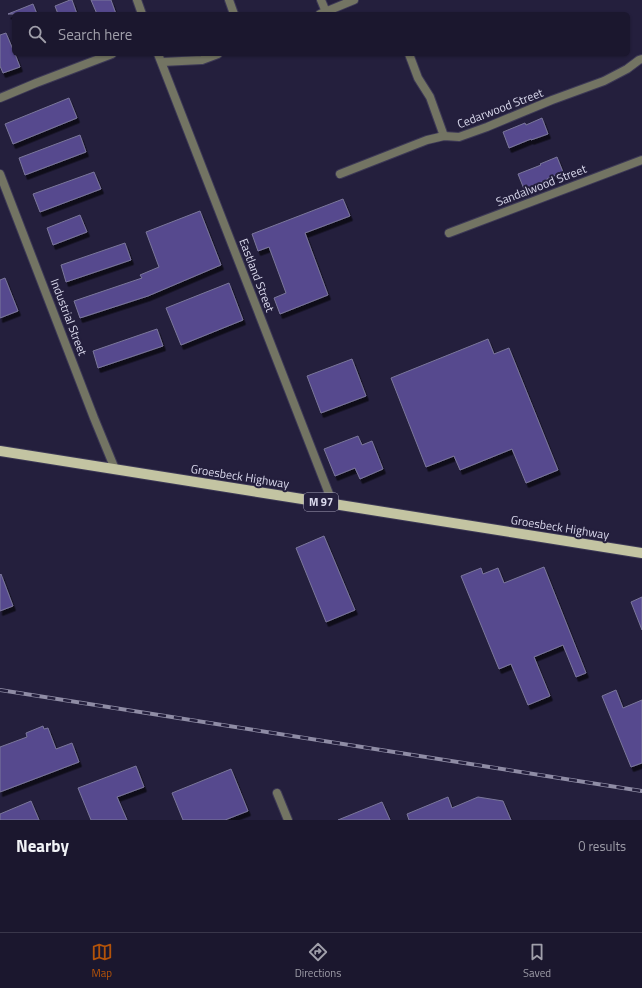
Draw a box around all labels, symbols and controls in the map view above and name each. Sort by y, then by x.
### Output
search box [12,12,630,56]
icon: search [26,23,48,45]
text: Search here [58,23,132,46]
street label: Cedarwood Street [454,83,546,133]
street label: Sandalwood Street [493,159,590,211]
street label: Eastland Street [234,235,280,315]
street label: Industrial Street [46,276,93,359]
street label: Groesbeck Highway [189,459,291,493]
road number: M 97 [304,493,338,511]
street label: Groesbeck Highway [509,510,611,544]
text: Nearby [16,833,69,859]
text: 0 results [578,836,626,856]
tab: Map [91,941,113,981]
tab: Directions [295,941,341,981]
tab: Saved [523,941,551,981]

